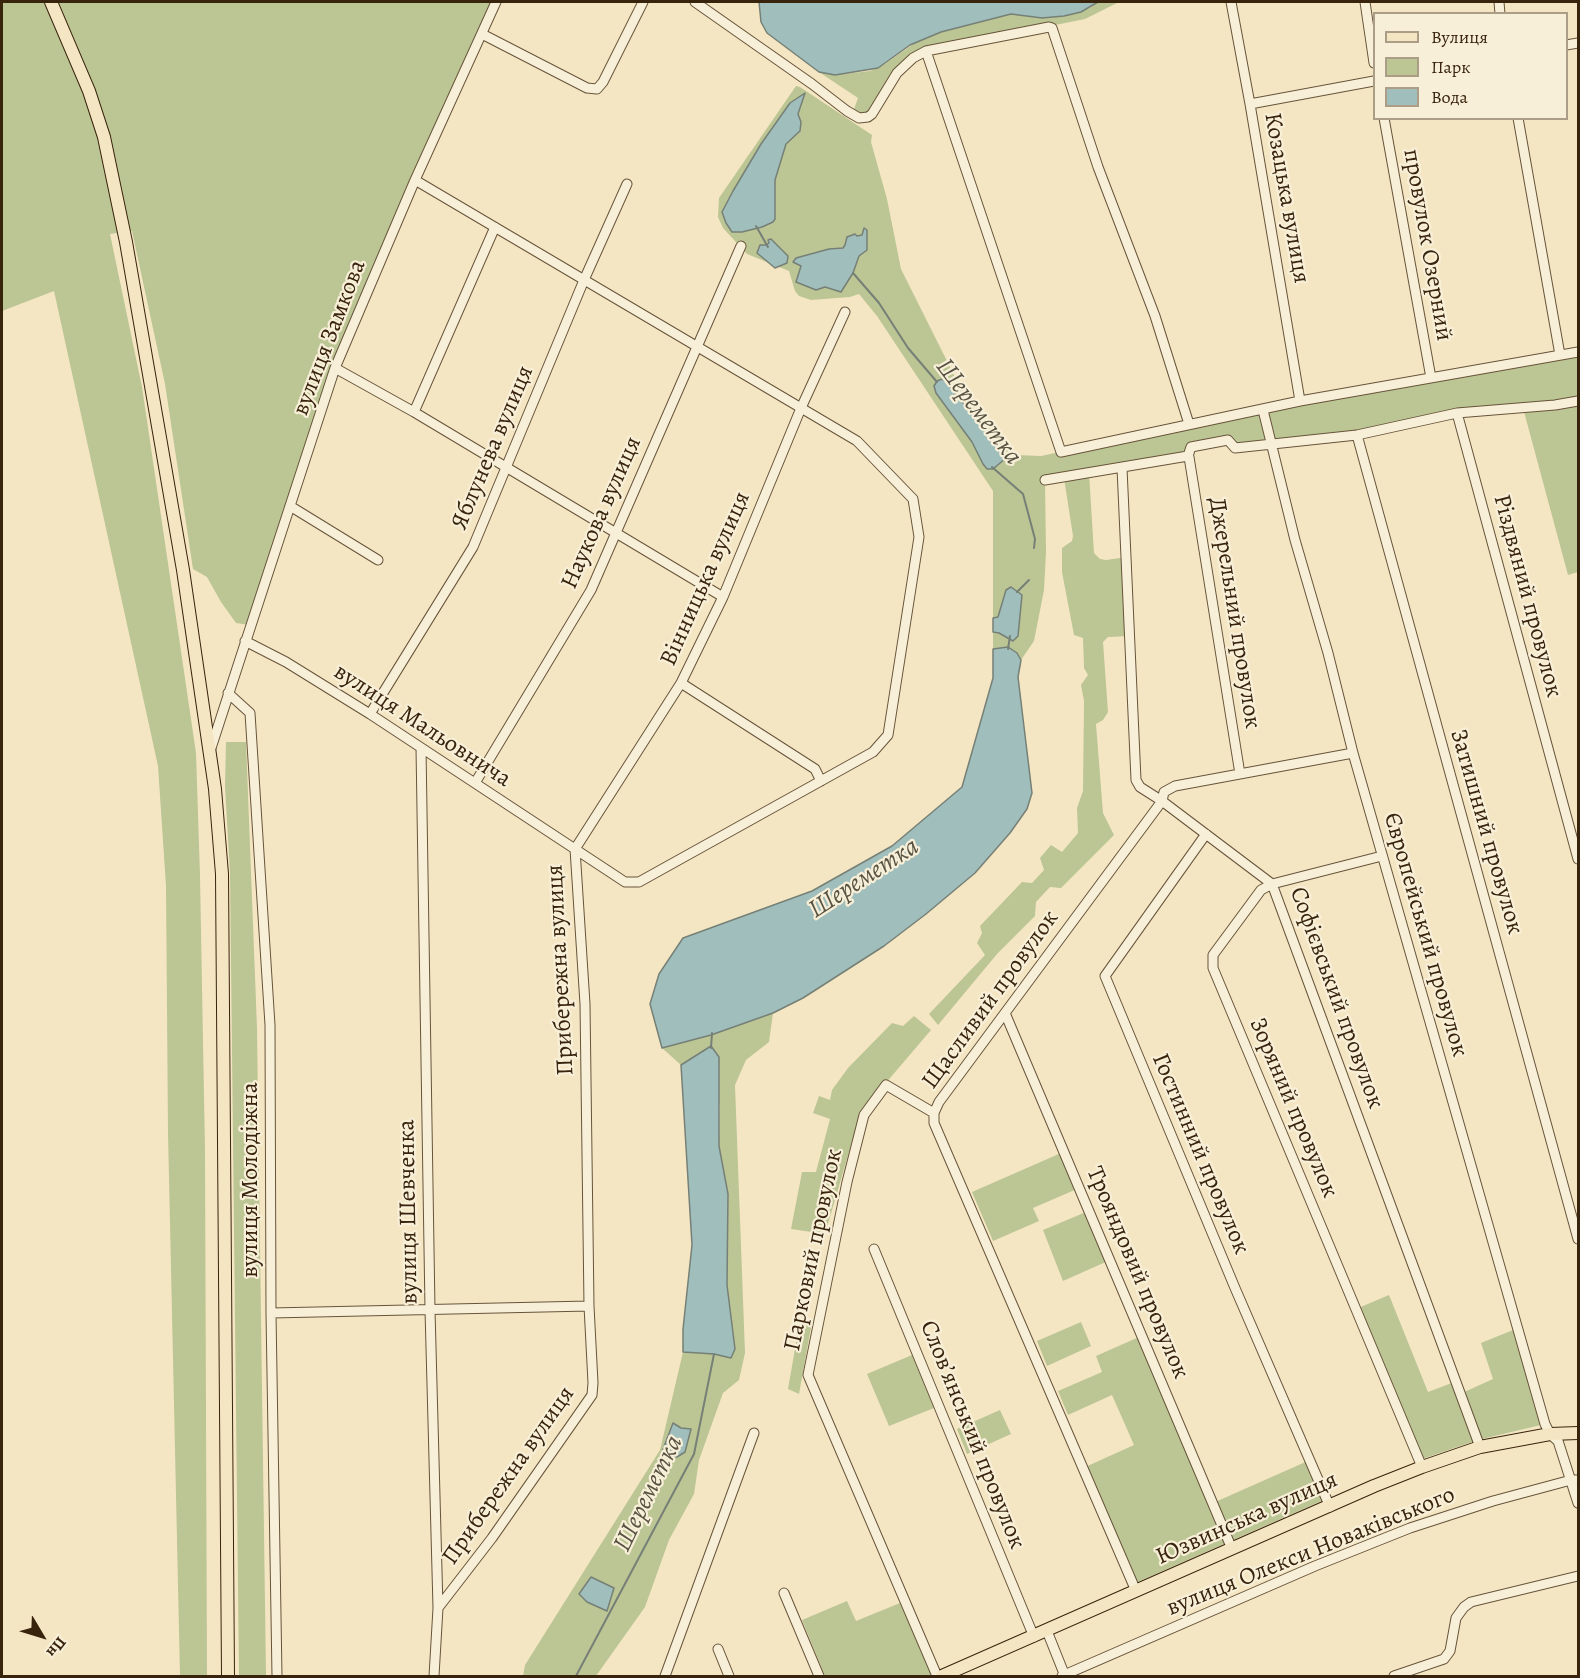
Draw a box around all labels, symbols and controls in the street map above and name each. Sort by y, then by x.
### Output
legend [1373,12,1568,120]
text: Вулиця [1431,25,1488,49]
text: Парк [1431,55,1471,79]
text: Вода [1431,85,1468,109]
street label: Козацька вулиця [1257,110,1315,286]
street label: провулок Озерний [1396,147,1458,343]
street label: вулиця Замкова [287,256,373,420]
water label: Шереметка [928,353,1028,471]
street label: Яблунева вулиця [445,362,541,534]
street label: Наукова вулиця [556,432,648,594]
street label: Вінницька вулиця [655,487,757,671]
street label: Різдвяний провулок [1486,491,1568,701]
street label: Джерельний провулок [1201,495,1267,731]
street label: вулиця Мальовнича [328,658,516,794]
street label: Затишний провулок [1443,726,1529,938]
street label: Європейський провулок [1376,810,1474,1060]
water label: Шереметка [803,832,925,926]
street label: Прибережна вулиця [541,864,581,1076]
street label: Софієвський провулок [1282,883,1390,1113]
street label: Щасливий провулок [917,905,1065,1095]
street label: Зоряний провулок [1242,1014,1344,1202]
street label: Гостинний провулок [1145,1049,1255,1259]
street label: вулиця Молодіжна [237,1082,265,1278]
street label: вулиця Шевченка [393,1119,425,1305]
street label: Парковий провулок [779,1146,849,1354]
street label: Трояндовий провулок [1079,1163,1195,1383]
street label: Словʼянський провулок [913,1317,1031,1553]
street label: Прибережна вулиця [437,1381,581,1571]
water label: Шереметка [608,1431,690,1557]
street label: Юзвинська вулиця [1152,1466,1342,1572]
street label: вулиця Олекси Новаківського [1163,1481,1459,1623]
north arrow [12,1606,72,1666]
text: Пн [41,1632,71,1662]

